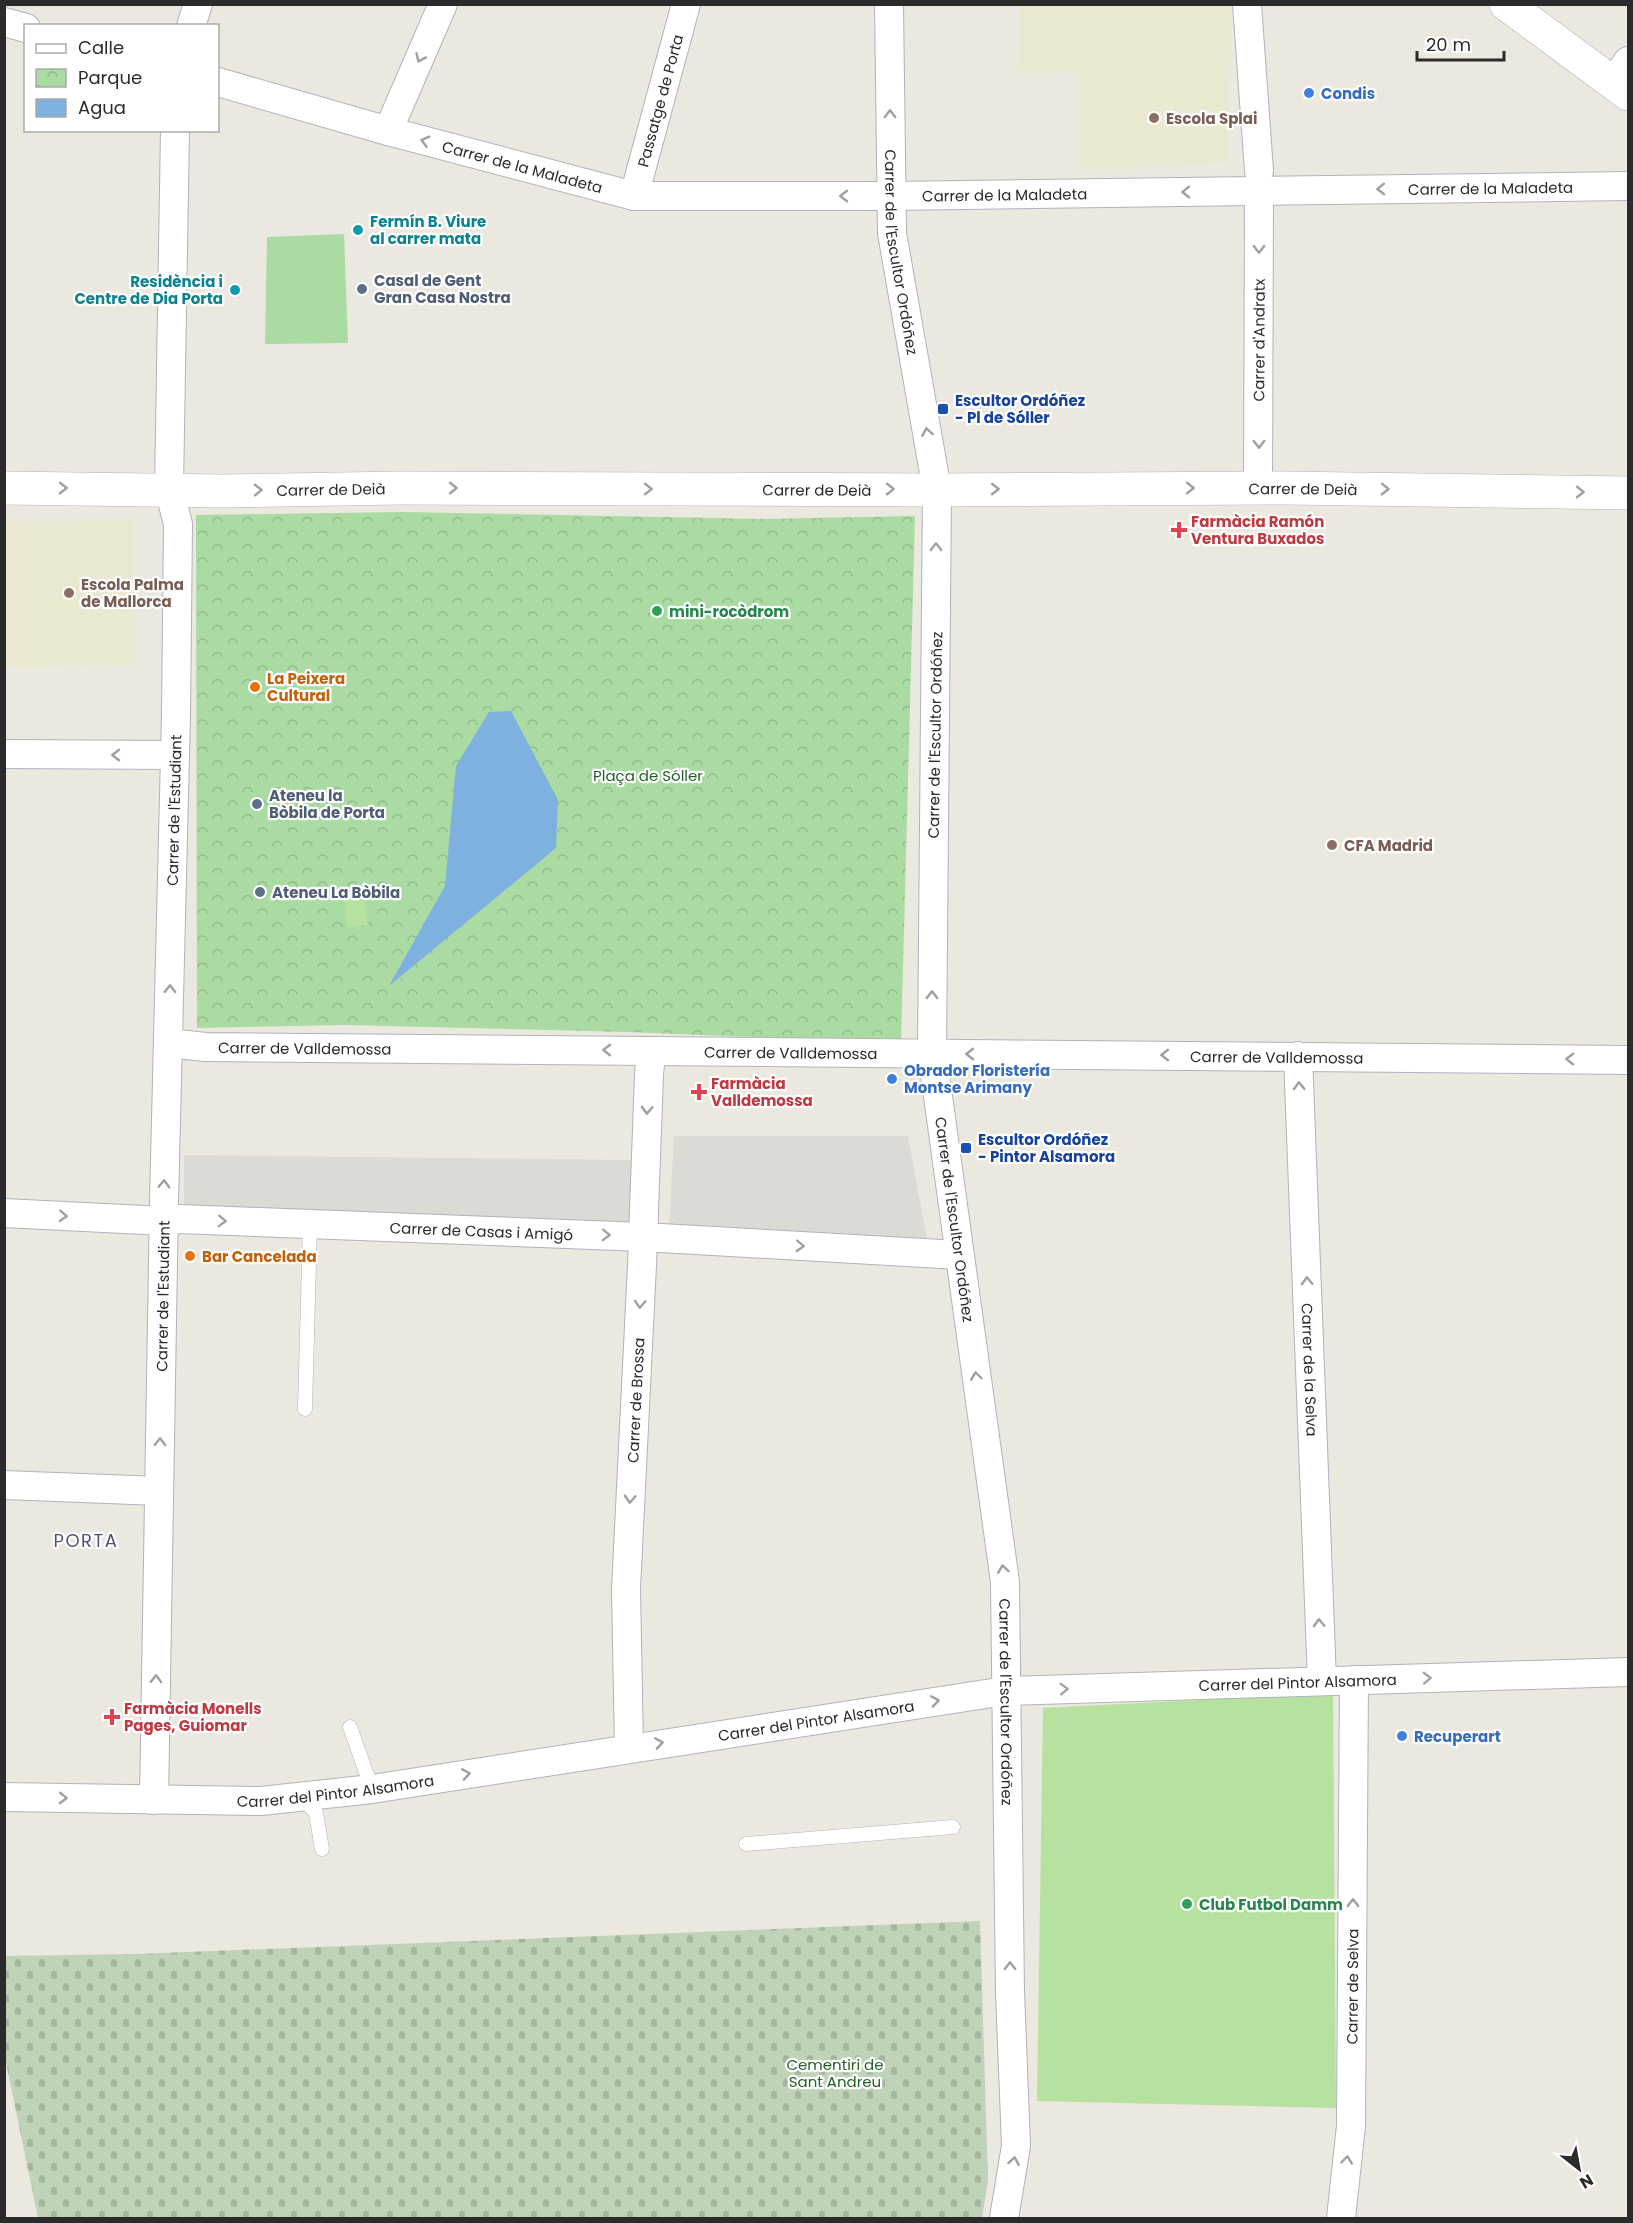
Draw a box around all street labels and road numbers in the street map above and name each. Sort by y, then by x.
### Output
street label: Passatge de Porta [632,32,688,169]
street label: Carrer de la Maladeta [440,135,605,198]
street label: Carrer de l'Escultor Ordóñez [880,149,924,357]
street label: Carrer de la Maladeta [1408,176,1573,199]
street label: Carrer de la Maladeta [922,183,1087,206]
street label: Carrer d'Andratx [1248,279,1269,401]
street label: Carrer de Deià [1248,477,1358,500]
street label: Carrer de Deià [276,478,386,501]
street label: Carrer de Deià [762,479,872,500]
street label: Carrer de l'Escultor Ordóñez [923,631,947,839]
street label: Carrer de l'Estudiant [161,734,186,886]
street label: Carrer de Valldemossa [218,1037,392,1059]
street label: Carrer de Valldemossa [704,1041,878,1064]
street label: Carrer de Valldemossa [1190,1045,1364,1068]
street label: Carrer de l'Escultor Ordóñez [930,1115,980,1324]
street label: Carrer de Casas i Amigó [389,1217,574,1245]
street label: Carrer de l'Estudiant [151,1220,174,1372]
street label: Carrer de la Selva [1297,1303,1323,1437]
street label: Carrer de Brossa [622,1337,649,1464]
street label: Carrer de l'Escultor Ordóñez [995,1598,1018,1806]
street label: Carrer del Pintor Alsamora [1198,1669,1397,1696]
street label: Carrer del Pintor Alsamora [716,1695,916,1746]
street label: Carrer del Pintor Alsamora [237,1769,435,1812]
street label: Carrer de Selva [1341,1929,1363,2044]

